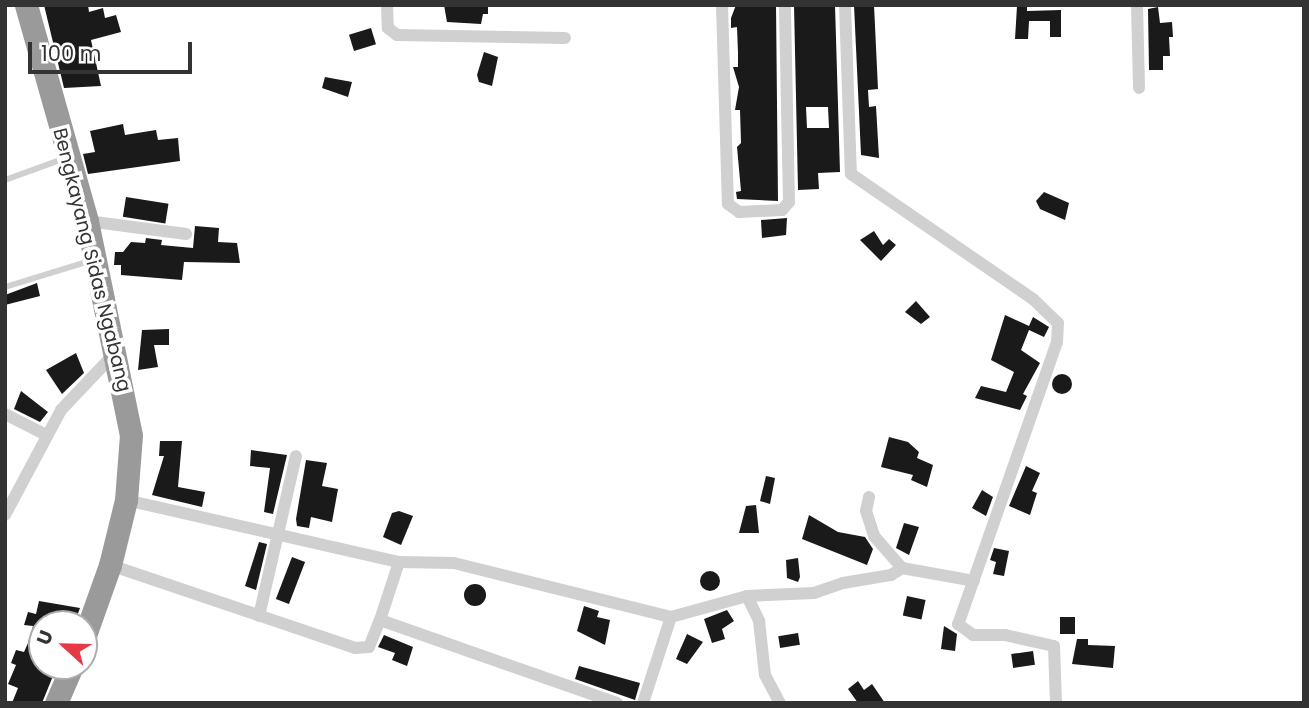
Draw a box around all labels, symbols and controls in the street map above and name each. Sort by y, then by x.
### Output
scale bar [32,28,196,72]
text: 100 m [41,39,101,68]
street label: Bengkayang Sidas Ngabang [48,126,136,394]
north arrow [28,610,98,680]
text: U [30,626,60,649]

